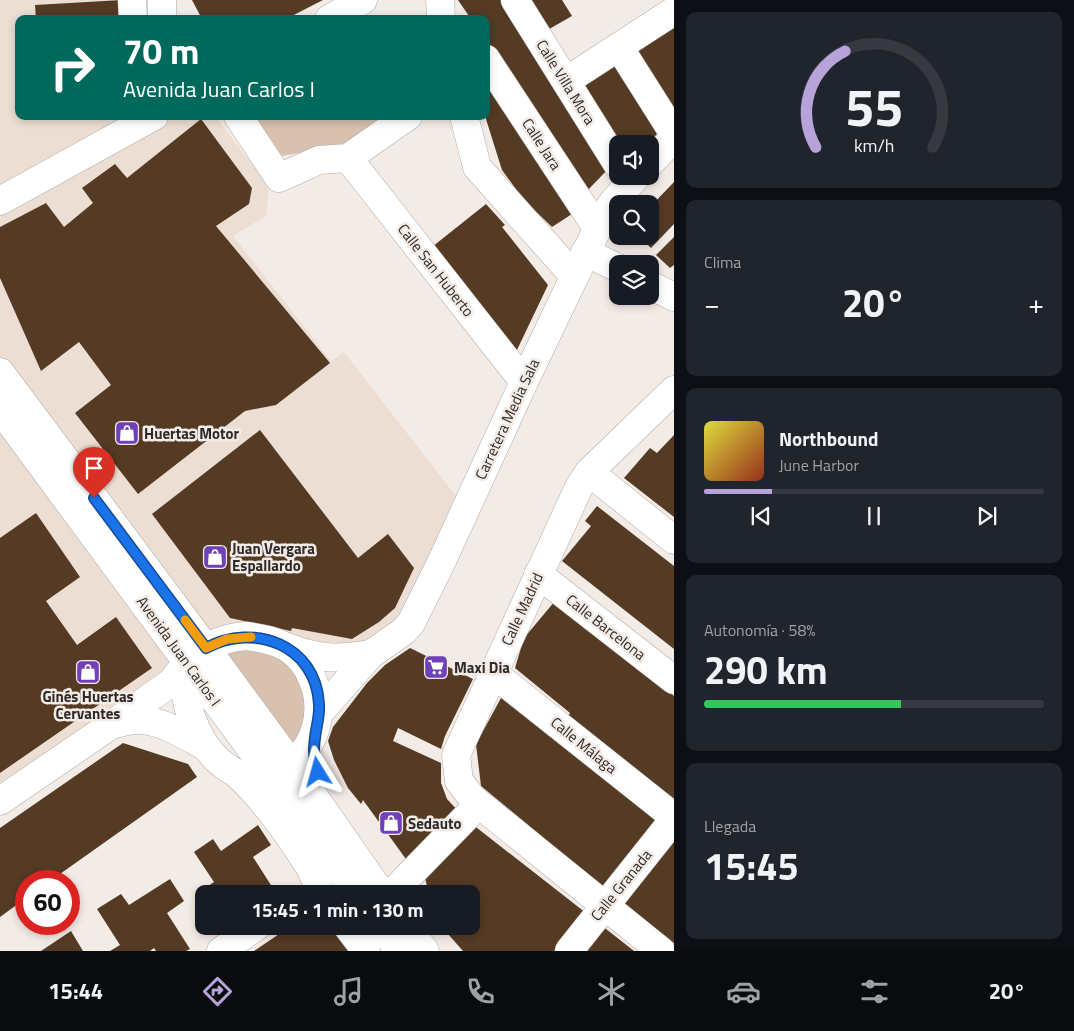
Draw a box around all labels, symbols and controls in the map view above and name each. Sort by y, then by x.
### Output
text: 70 m [123,24,199,78]
icon: right [40,35,105,100]
street label: Calle Villa Mora [531,35,602,129]
text: 55 [845,67,903,146]
text: Avenida Juan Carlos I [123,72,315,106]
street label: Calle Jara [517,113,568,175]
text: km/h [854,132,894,159]
map controls [609,135,659,305]
button: sound [609,135,659,185]
button: search [609,195,659,245]
street label: Calle San Huberto [392,219,480,321]
text: Clima [704,250,741,274]
button: layers [609,255,659,305]
text: 20° [842,274,906,332]
text: − [704,282,720,325]
text: + [1028,282,1044,325]
street label: Carretera Media Sala [469,354,545,483]
shop icon: Huertas Motor [114,420,140,446]
place label: Huertas Motor [144,422,239,445]
text: Northbound [779,424,879,453]
pin [73,447,115,498]
text: June Harbor [779,453,859,477]
icon: arrive [80,454,108,482]
icon: previous [747,502,775,530]
icon: pause [860,502,888,530]
icon: next [973,502,1001,530]
place label: Juan Vergara Espallardo [232,537,315,577]
shop icon: Juan Vergara Espallardo [202,544,228,570]
street label: Calle Madrid [495,569,549,649]
street label: Calle Barcelona [561,588,651,666]
street label: Avenida Juan Carlos I [131,591,227,711]
text: Autonomía · 58% [704,618,815,642]
text: 290 km [704,641,828,699]
supermarket icon: Maxi Dia [423,654,449,680]
place label: Maxi Dia [454,656,510,679]
shop icon: Ginés Huertas Cervantes [75,659,101,685]
place label: Ginés Huertas Cervantes [42,685,134,725]
street label: Calle Málaga [546,711,623,779]
position arrow [291,745,343,797]
shop icon: Sedauto [378,810,404,836]
place label: Sedauto [408,812,461,835]
text: Llegada [704,814,756,838]
text: 15:45 [704,837,799,895]
street label: Calle Granada [585,844,657,926]
speed limit sign: 60 [15,870,80,935]
text: 15:45 · 1 min · 130 m [251,895,424,924]
text: 15:44 [48,974,103,1008]
icon: directions [200,974,235,1009]
icon: music [331,974,366,1009]
icon: phone [463,974,498,1009]
icon: climate [594,974,629,1009]
icon: car [726,974,761,1009]
icon: filters [857,974,892,1009]
text: 20° [989,974,1026,1008]

